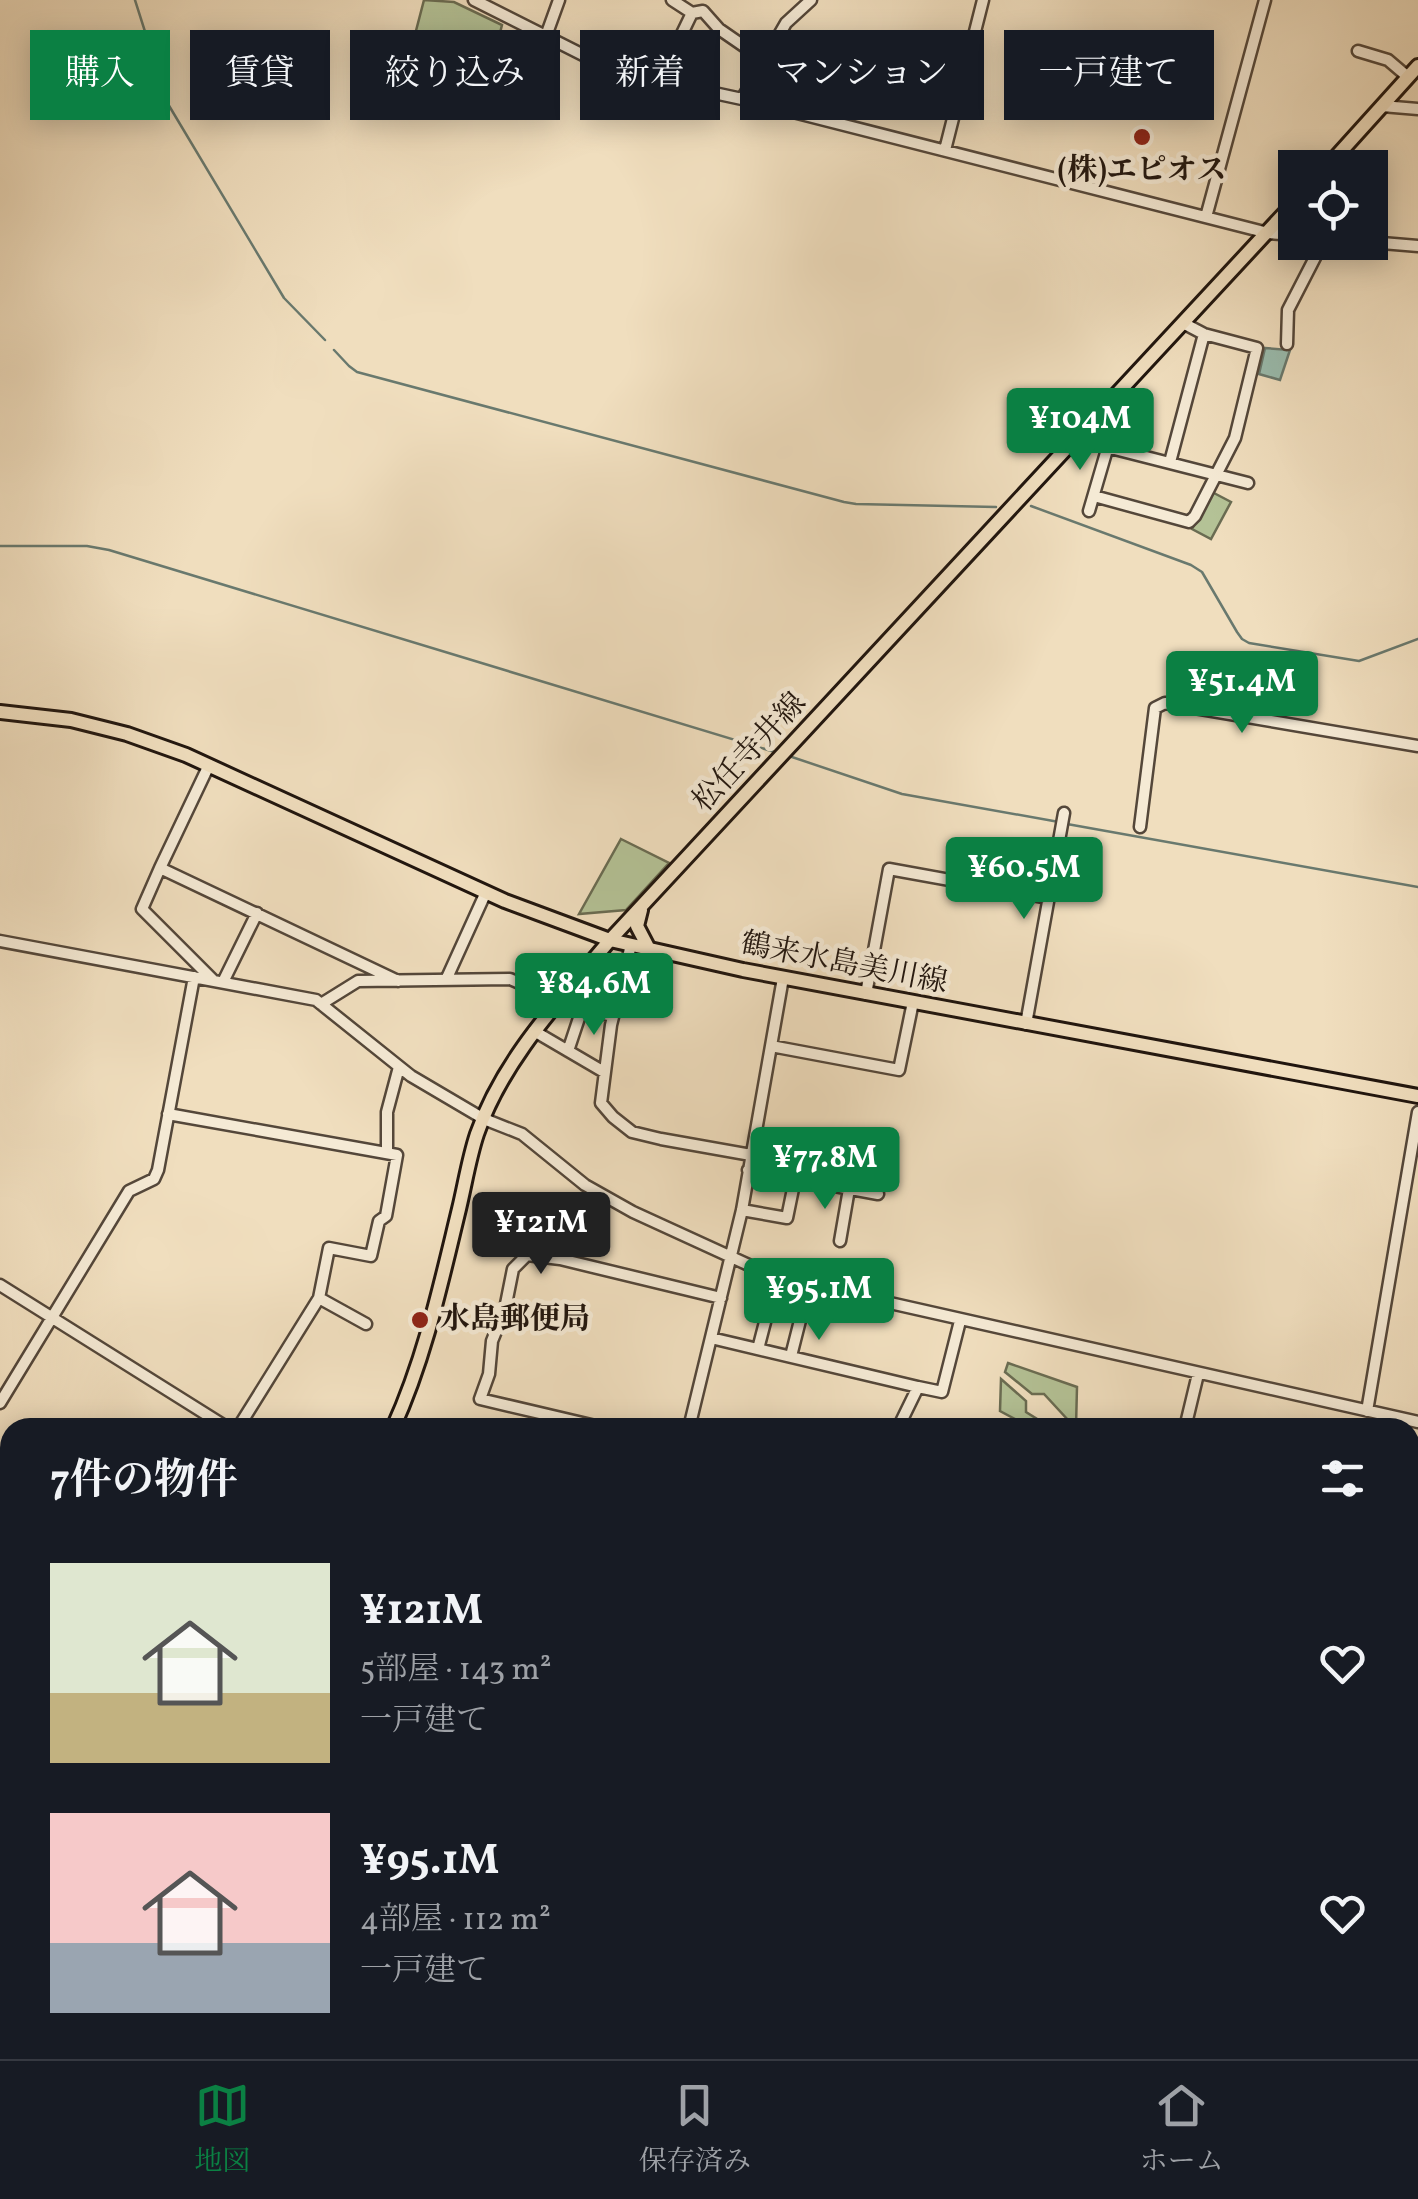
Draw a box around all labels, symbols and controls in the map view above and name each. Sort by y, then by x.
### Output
chip: 購入 [30,30,170,120]
chip: 賃貸 [190,30,330,120]
chip: 絞り込み [350,30,560,120]
chip: 新着 [580,30,720,120]
chip: マンション [740,30,984,120]
chip: 一戸建て [1004,30,1214,120]
marker: (株)エピオス [1131,126,1153,148]
place label: (株)エピオス [1057,150,1227,192]
map controls [1278,150,1388,260]
button: locate [1278,150,1388,260]
pin: ¥104M [1010,388,1150,473]
text: ¥104M [1029,398,1131,442]
pin: ¥51.4M [1161,651,1323,736]
text: ¥51.4M [1188,661,1296,705]
street label: 松任寺井線 [683,684,817,822]
pin: ¥60.5M [943,837,1105,922]
text: ¥60.5M [968,847,1080,891]
street label: 鶴来水島美川線 [737,923,951,1005]
pin: ¥84.6M [513,953,675,1038]
text: ¥84.6M [537,963,651,1007]
pin: ¥77.8M [744,1127,906,1212]
text: ¥77.8M [772,1137,878,1181]
pin: ¥121M [471,1192,611,1277]
text: ¥121M [494,1202,588,1246]
pin: ¥95.1M [738,1258,900,1343]
text: ¥95.1M [766,1268,872,1312]
place label: 水島郵便局 [440,1299,590,1341]
marker: 水島郵便局 [409,1309,431,1331]
icon: filters [1315,1451,1370,1506]
text: 7件の物件 [50,1453,238,1512]
text: ¥121M [360,1583,483,1642]
icon: home [130,1603,250,1723]
icon: heart [1315,1636,1370,1691]
text: 5部屋 · 143 m² [360,1649,552,1693]
text: 一戸建て [360,1700,488,1744]
text: ¥95.1M [360,1833,499,1892]
icon: home [130,1853,250,1973]
icon: heart [1315,1886,1370,1941]
text: 4部屋 · 112 m² [360,1899,551,1943]
text: 一戸建て [360,1950,488,1994]
tab: 地図 [194,2078,250,2182]
tab: 保存済み [639,2078,751,2182]
tab: ホーム [1140,2078,1224,2182]

